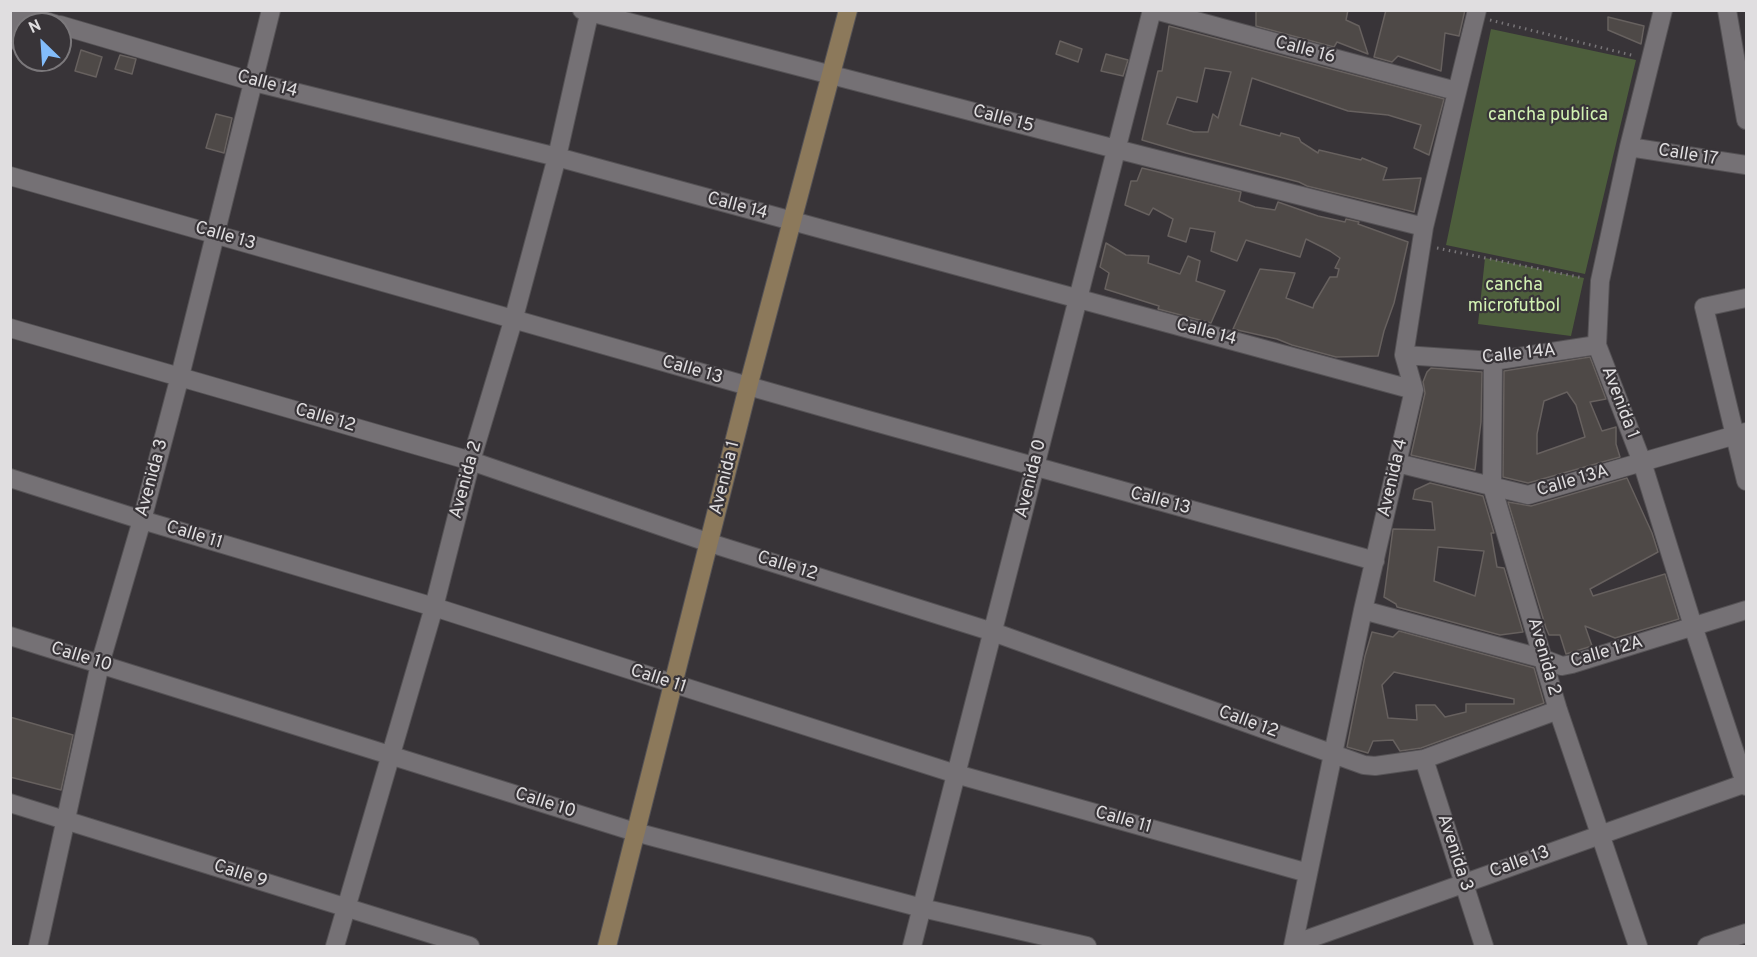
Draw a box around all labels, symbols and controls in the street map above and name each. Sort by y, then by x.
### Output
north arrow [12,12,72,72]
text: N [26,16,45,39]
street label: Calle 16 [1272,33,1338,69]
street label: Calle 14 [234,67,300,103]
street label: Calle 15 [970,101,1036,139]
park label: cancha publica [1488,105,1608,127]
street label: Calle 17 [1656,141,1720,171]
street label: Calle 14 [704,189,770,225]
street label: Calle 13 [192,218,258,256]
park label: cancha microfutbol [1468,275,1560,318]
street label: Calle 14 [1173,315,1239,351]
street label: Calle 14A [1481,340,1557,370]
street label: Calle 13 [659,352,725,390]
street label: Avenida 1 [1595,364,1643,442]
street label: Calle 12 [292,400,358,438]
street label: Avenida 3 [132,437,174,519]
street label: Avenida 0 [1012,437,1052,521]
street label: Avenida 4 [1374,437,1414,519]
street label: Avenida 2 [446,439,488,521]
street label: Avenida 1 [706,439,746,517]
street label: Calle 13A [1534,461,1612,503]
street label: Calle 13 [1127,484,1193,520]
street label: Calle 11 [163,517,225,555]
street label: Calle 12 [754,548,820,586]
street label: Avenida 2 [1522,616,1564,698]
street label: Calle 12A [1568,632,1646,674]
street label: Calle 10 [48,639,114,677]
street label: Calle 11 [627,661,689,699]
street label: Calle 12 [1215,702,1281,744]
street label: Calle 10 [512,784,578,824]
street label: Calle 11 [1092,803,1154,839]
street label: Avenida 3 [1431,812,1477,894]
street label: Calle 13 [1487,842,1553,884]
street label: Calle 9 [210,856,270,894]

